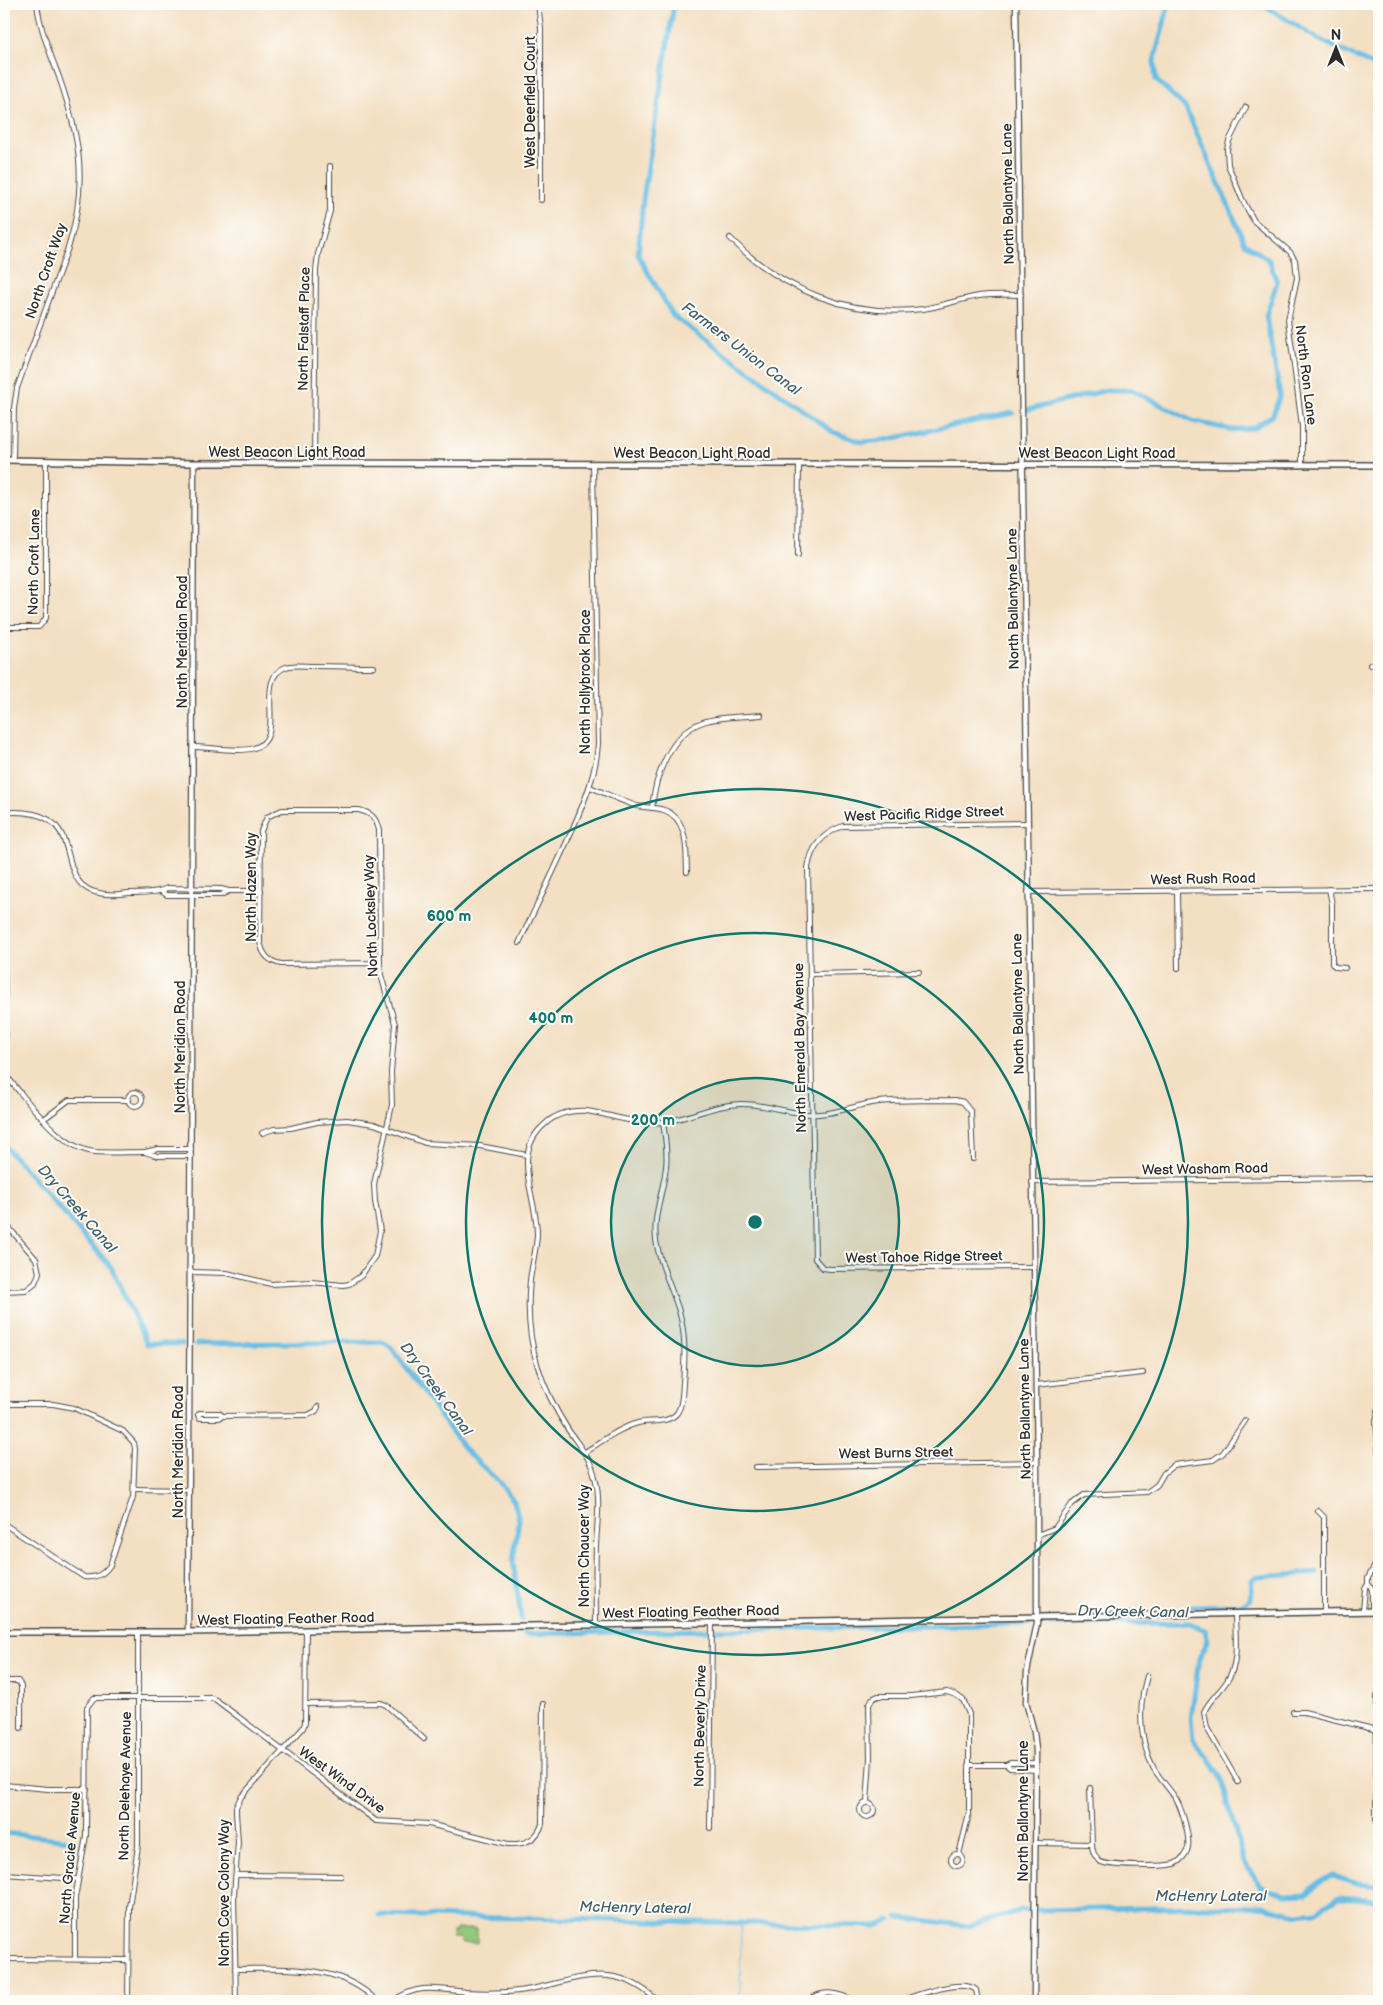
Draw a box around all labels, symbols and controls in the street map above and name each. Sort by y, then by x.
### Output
north arrow [1310,22,1360,72]
text: N [1331,27,1341,44]
street label: West Deerfield Court [522,35,539,168]
street label: North Ballantyne Lane [998,123,1018,265]
street label: North Croft Way [22,220,71,321]
street label: North Falstaff Place [294,267,314,391]
water label: Farmers Union Canal [678,298,805,400]
street label: North Ron Lane [1291,324,1321,426]
street label: West Beacon Light Road [208,444,366,461]
street label: West Beacon Light Road [613,445,771,462]
street label: West Beacon Light Road [1018,445,1176,462]
street label: North Croft Lane [25,509,43,615]
street label: North Ballantyne Lane [1003,528,1023,670]
street label: North Meridian Road [174,576,191,708]
street label: North Hollybrook Place [577,610,594,754]
street label: West Pacific Ridge Street [844,803,1005,825]
street label: North Hazen Way [243,831,260,942]
street label: North Locksley Way [360,854,382,977]
street label: West Rush Road [1150,870,1256,888]
text: 600 m [427,907,472,926]
street label: North Ballantyne Lane [1008,933,1028,1075]
street label: North Emerald Bay Avenue [790,963,810,1133]
street label: North Meridian Road [172,981,189,1113]
text: 400 m [529,1009,573,1028]
text: 200 m [631,1111,675,1130]
street label: West Washam Road [1142,1159,1268,1179]
water label: Dry Creek Canal [33,1161,121,1258]
centre of rings [746,1213,764,1231]
street label: West Tahoe Ridge Street [845,1247,1003,1267]
street label: North Ballantyne Lane [1015,1338,1035,1480]
water label: Dry Creek Canal [396,1339,477,1440]
street label: North Meridian Road [170,1386,187,1518]
street label: West Burns Street [839,1443,954,1462]
street label: North Chaucer Way [576,1484,593,1608]
street label: West Floating Feather Road [602,1602,780,1622]
water label: Dry Creek Canal [1077,1602,1189,1622]
street label: West Floating Feather Road [197,1609,375,1629]
street label: North Beverly Drive [690,1665,710,1787]
street label: North Delehaye Avenue [115,1711,135,1861]
street label: North Ballantyne Lane [1015,1740,1032,1882]
street label: West Wind Drive [295,1743,389,1817]
street label: North Gracie Avenue [56,1791,84,1925]
street label: North Cove Colony Way [216,1819,233,1967]
water label: McHenry Lateral [1155,1887,1267,1906]
water label: McHenry Lateral [579,1898,691,1918]

